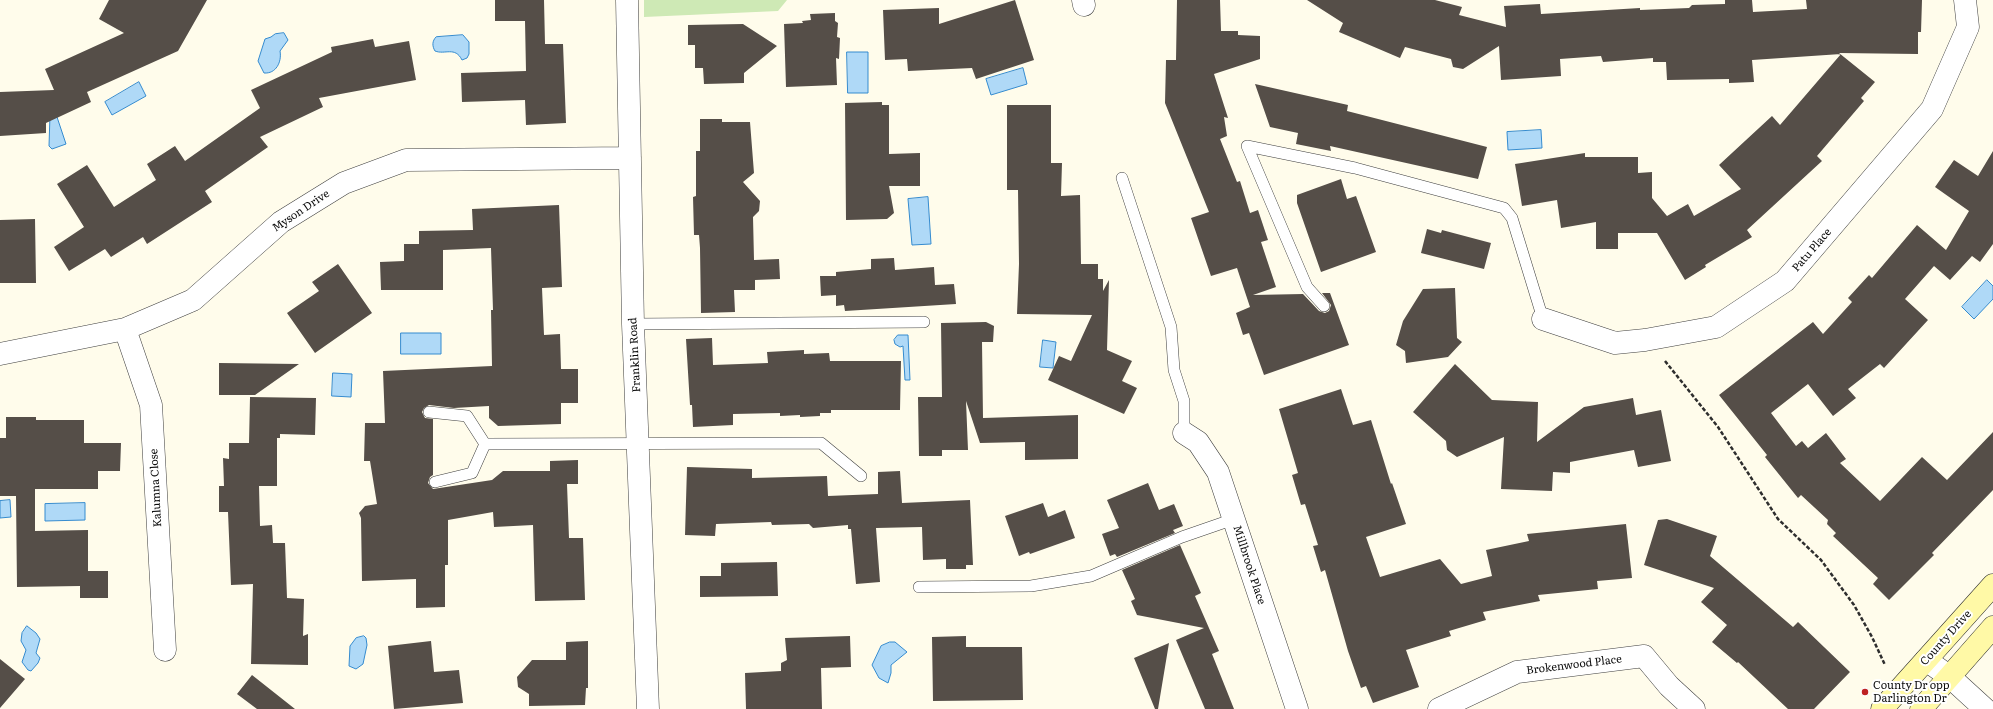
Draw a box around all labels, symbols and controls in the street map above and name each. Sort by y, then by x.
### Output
street label: Myson Drive [270,187,332,235]
street label: Patu Place [1790,226,1834,274]
street label: Franklin Road [626,317,644,393]
street label: Kalumna Close [147,448,165,528]
street label: Millbrook Place [1230,524,1268,606]
street label: County Drive [1918,608,1974,668]
street label: Brokenwood Place [1525,653,1623,677]
place label: County Dr opp Darlington Dr [1873,679,1950,705]
marker: County Dr opp Darlington Dr [1860,687,1870,697]

